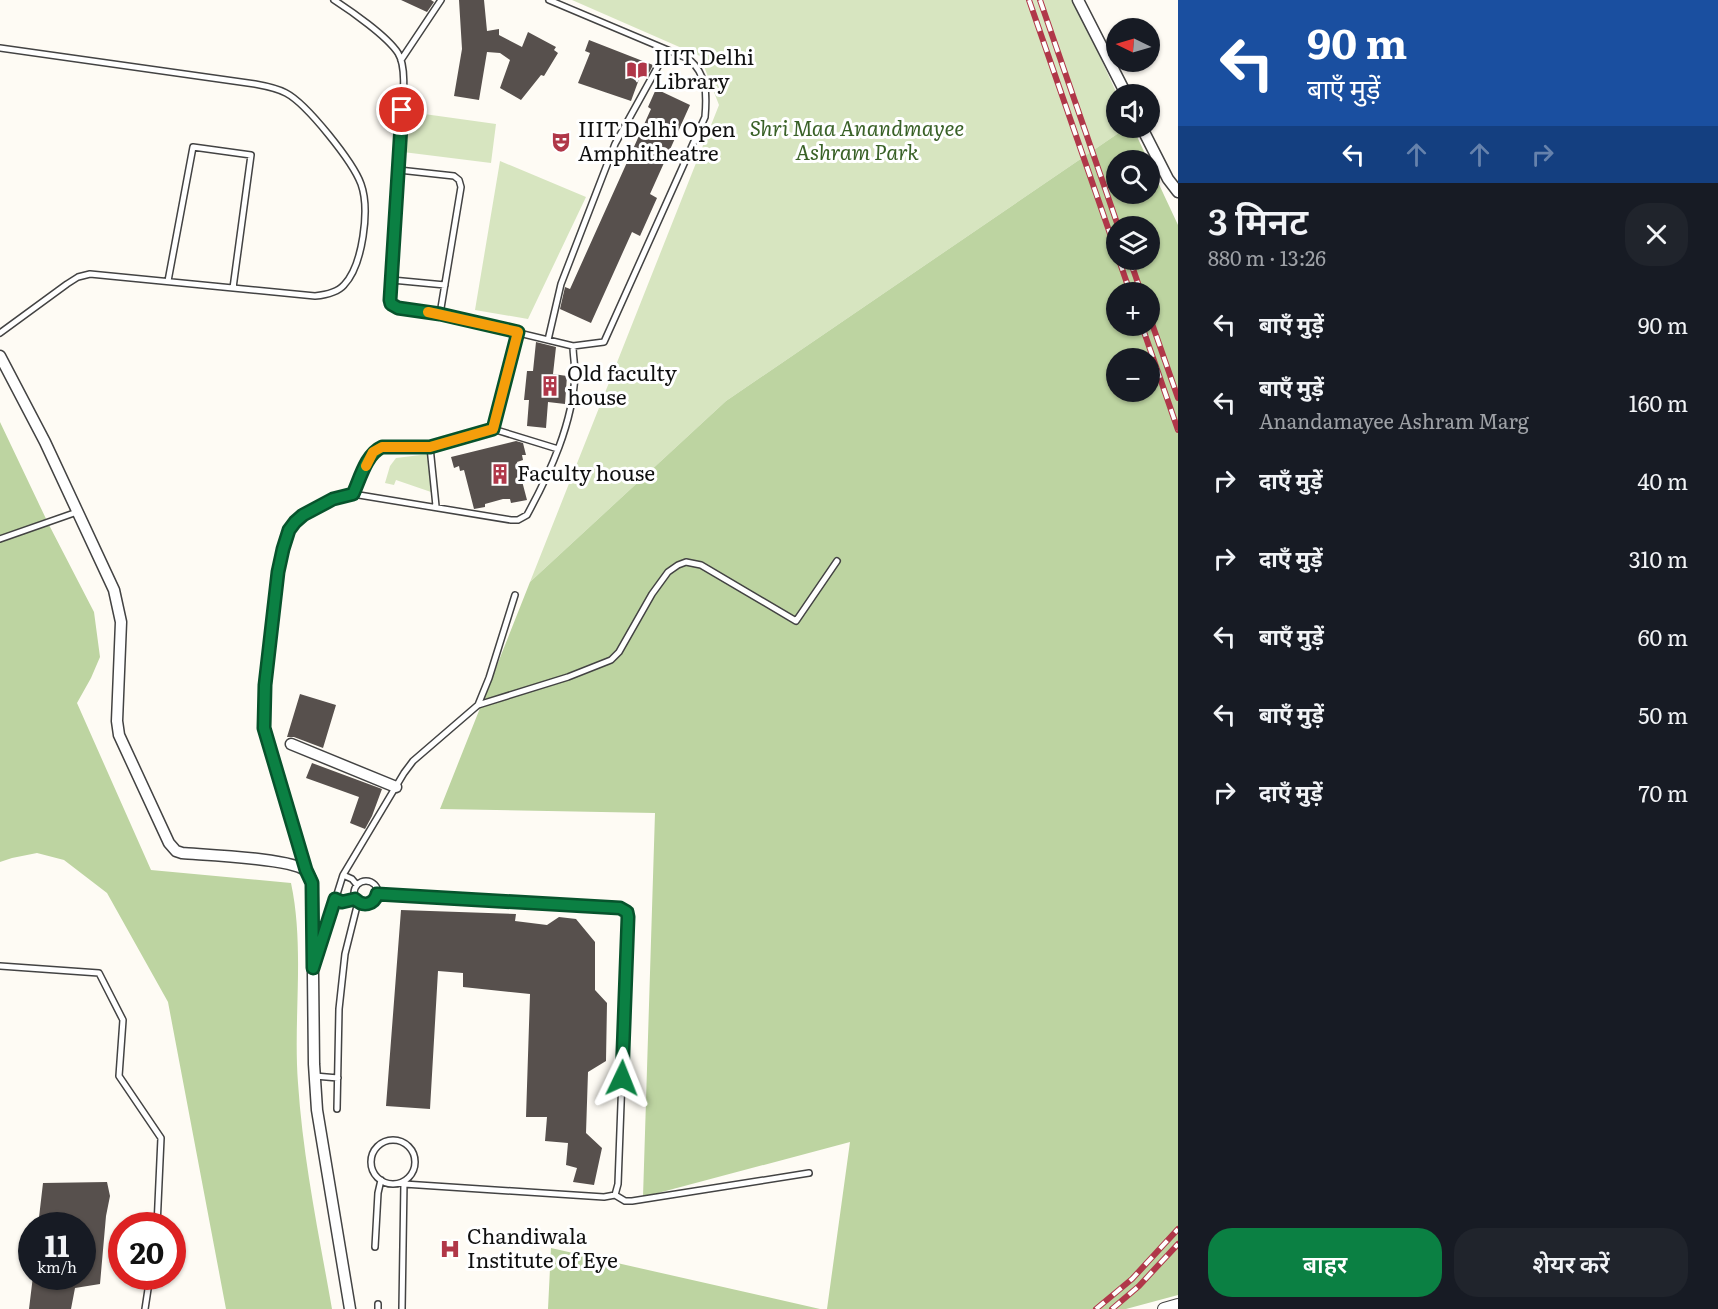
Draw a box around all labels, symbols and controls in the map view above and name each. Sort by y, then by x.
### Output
text: 90 m [1307,10,1407,72]
north arrow [1106,18,1160,72]
map controls [1106,18,1160,402]
icon: left [1208,24,1286,102]
place label: IIIT Delhi Library [654,40,754,95]
library icon: IIIT Delhi Library [625,58,649,82]
text: बाएँ मुड़ें [1307,67,1380,107]
pin [376,84,427,135]
button: sound [1106,84,1160,138]
icon: arrive [385,93,418,126]
park label: Shri Maa Anandmayee Ashram Park [750,111,964,166]
place label: IIIT Delhi Open Amphitheatre [578,112,736,167]
theatre icon: IIIT Delhi Open Amphitheatre [549,130,573,154]
icon: left [1337,138,1370,171]
icon: ahead [1400,138,1433,171]
icon: ahead [1463,138,1496,171]
icon: right [1526,138,1559,171]
button: search [1106,150,1160,204]
text: 3 मिनट [1208,193,1308,246]
button: close [1625,203,1688,266]
button: layers [1106,216,1160,270]
text: 880 m · 13:26 [1208,242,1326,272]
button: + [1106,282,1160,336]
text: बाएँ मुड़ें [1259,307,1324,340]
icon: left [1208,308,1241,341]
text: 90 m [1638,308,1688,341]
button: − [1106,348,1160,402]
place label: Old faculty house [567,356,678,411]
text: बाएँ मुड़ें [1259,370,1324,403]
building icon: Old faculty house [538,374,562,398]
icon: left [1208,386,1241,419]
text: 160 m [1629,386,1688,419]
text: Anandamayee Ashram Marg [1259,405,1529,435]
place label: Faculty house [517,456,655,487]
building icon: Faculty house [488,462,512,486]
text: दाएँ मुड़ें [1259,463,1322,496]
icon: right [1208,464,1241,497]
text: 40 m [1637,464,1688,497]
text: दाएँ मुड़ें [1259,541,1322,574]
icon: right [1208,542,1241,575]
text: 310 m [1629,542,1688,575]
text: बाएँ मुड़ें [1259,619,1324,652]
icon: left [1208,620,1241,653]
text: 60 m [1638,620,1688,653]
text: बाएँ मुड़ें [1259,697,1324,730]
icon: left [1208,698,1241,731]
text: 50 m [1638,698,1688,731]
text: दाएँ मुड़ें [1259,775,1322,808]
icon: right [1208,776,1241,809]
text: 70 m [1638,776,1688,809]
position arrow [590,1046,654,1110]
speed limit sign: 20 [108,1212,186,1290]
place label: Chandiwala Institute of Eye [467,1219,618,1274]
text: 11 [45,1222,69,1266]
button: बाहर [1208,1228,1442,1297]
button: शेयर करें [1454,1228,1688,1297]
hospital icon: Chandiwala Institute of Eye [438,1237,462,1261]
text: km/h [37,1255,77,1278]

